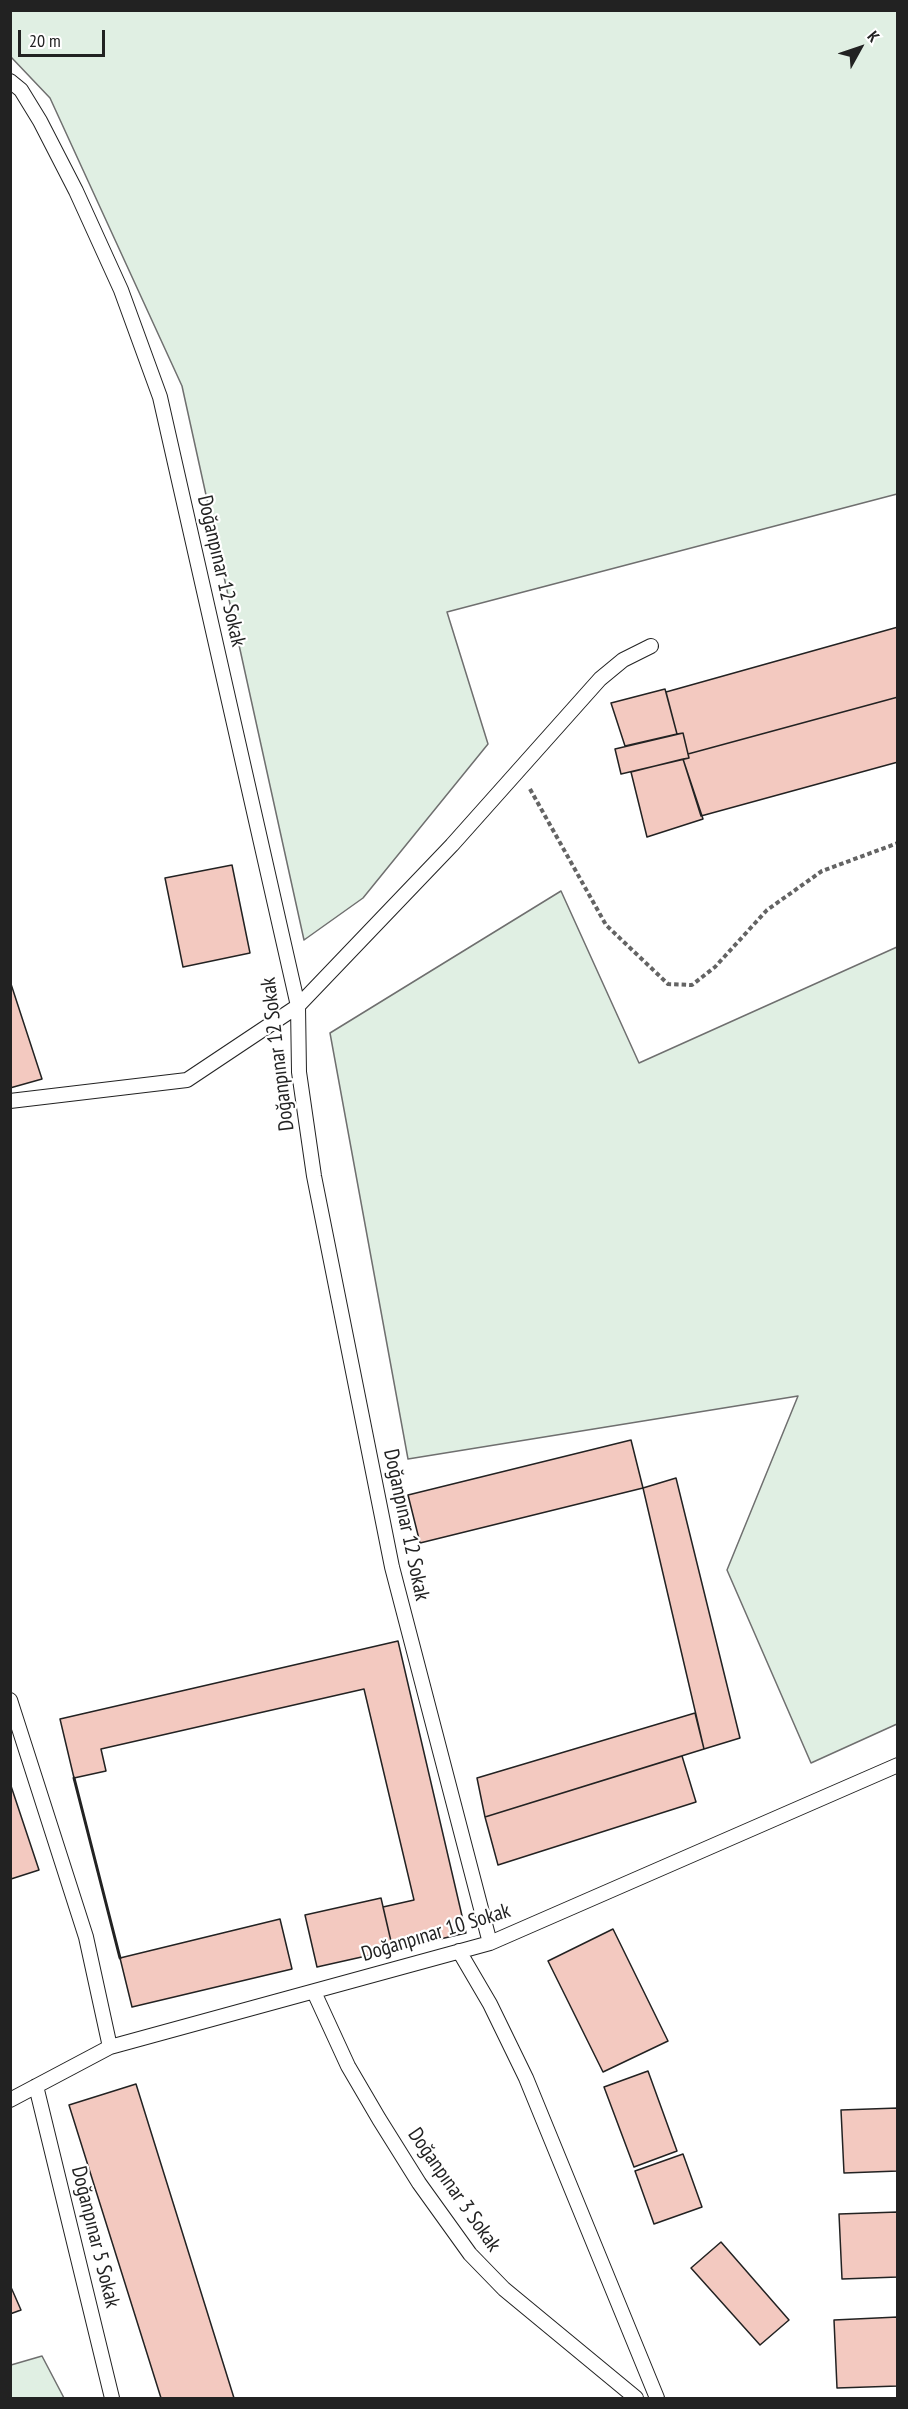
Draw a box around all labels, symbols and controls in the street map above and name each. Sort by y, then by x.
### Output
scale bar [21,18,108,56]
north arrow [830,18,890,78]
text: K [863,27,884,46]
text: 20 m [29,29,61,52]
street label: Doğanpınar 12 Sokak [191,493,251,649]
street label: Doğanpınar 12 Sokak [256,976,300,1132]
street label: Doğanpınar 12 Sokak [378,1447,434,1603]
street label: Doğanpınar 10 Sokak [358,1898,514,1968]
street label: Doğanpınar 3 Sokak [402,2123,506,2257]
street label: Doğanpınar 5 Sokak [65,2164,125,2310]

